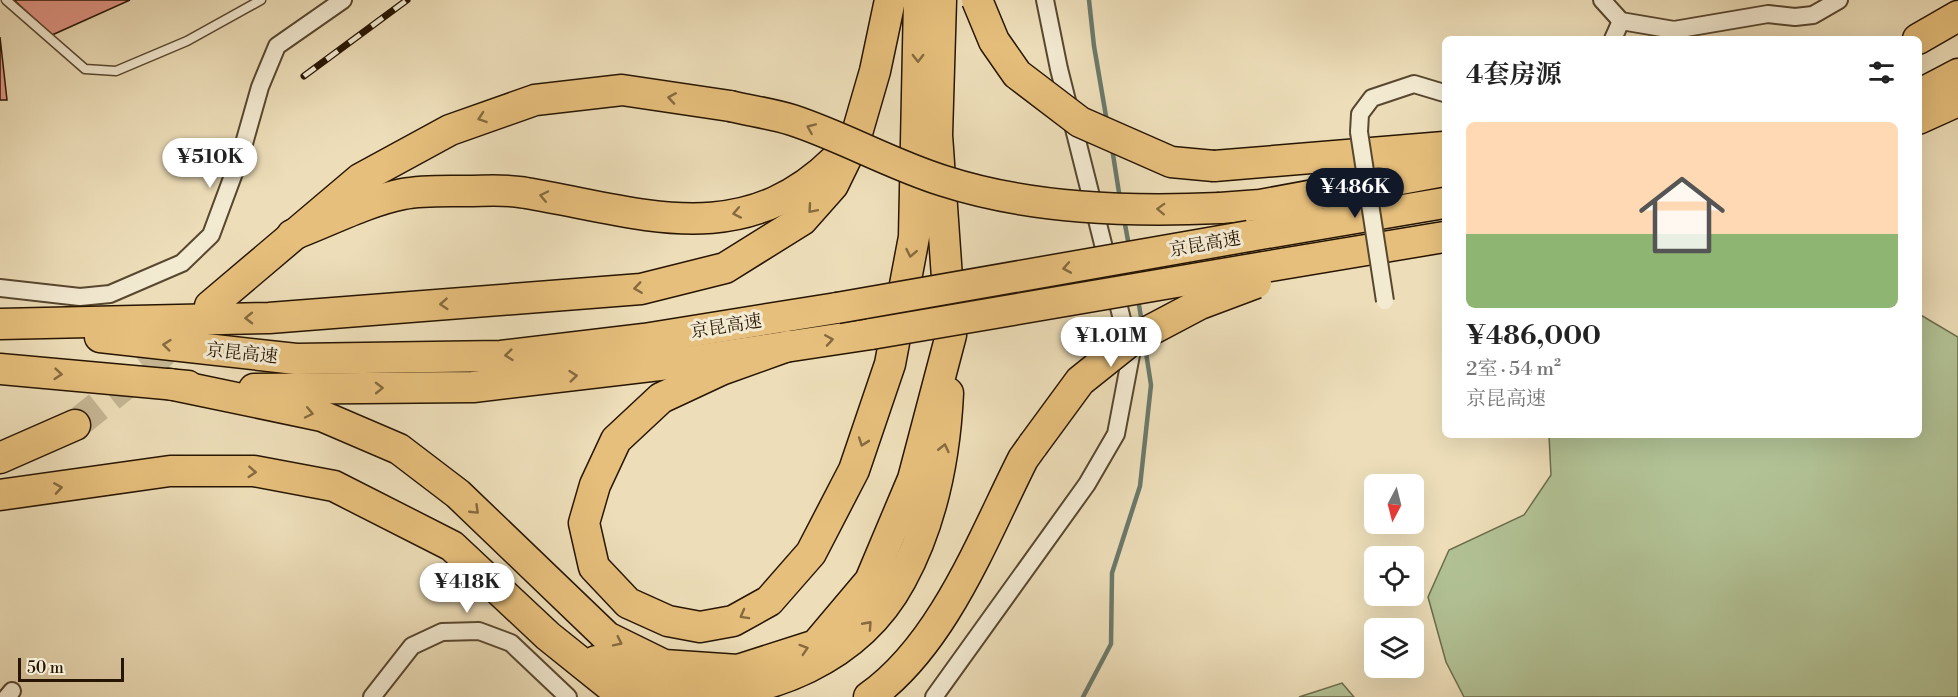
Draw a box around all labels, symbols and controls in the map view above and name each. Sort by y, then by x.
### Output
one-way arrow [912,54,924,63]
icon: filters [1865,56,1898,89]
text: 4套房源 [1466,59,1561,91]
one-way arrow [668,92,677,104]
one-way arrow [477,111,488,124]
one-way arrow [806,123,817,135]
pin: ¥510K [168,138,252,189]
text: ¥510K [176,145,244,170]
icon: home [1628,161,1736,269]
pin: ¥486K [1313,168,1397,219]
text: ¥486K [1320,175,1390,200]
one-way arrow [539,191,549,204]
one-way arrow [808,202,819,213]
one-way arrow [1157,203,1166,215]
one-way arrow [732,206,742,219]
street label: 京昆高速 [1168,227,1243,262]
one-way arrow [905,248,918,258]
one-way arrow [1062,261,1072,274]
one-way arrow [633,282,642,294]
one-way arrow [439,297,448,310]
street label: 京昆高速 [689,310,763,343]
one-way arrow [245,312,254,324]
pin: ¥1.01M [1062,317,1160,368]
text: ¥486,000 [1466,320,1601,352]
text: ¥1.01M [1075,324,1147,349]
one-way arrow [824,335,833,347]
street label: 京昆高速 [205,338,279,369]
one-way arrow [163,339,172,352]
one-way arrow [504,348,513,360]
text: 2室 · 54 m² [1466,357,1561,382]
one-way arrow [54,367,63,380]
one-way arrow [568,370,578,382]
one-way arrow [374,382,383,394]
text: 京昆高速 [1466,387,1546,412]
one-way arrow [303,406,313,419]
one-way arrow [858,436,871,447]
one-way arrow [936,443,949,453]
one-way arrow [247,465,256,478]
north arrow [1364,474,1424,534]
map controls [1364,474,1424,678]
one-way arrow [53,482,63,495]
one-way arrow [468,503,478,514]
button: locate [1364,546,1424,606]
pin: ¥418K [425,563,509,614]
text: ¥418K [434,570,500,595]
one-way arrow [740,608,750,620]
button: layers [1364,618,1424,678]
one-way arrow [861,621,872,631]
one-way arrow [611,635,622,646]
one-way arrow [798,643,809,656]
scale bar [18,655,124,682]
text: 50 m [27,658,64,678]

